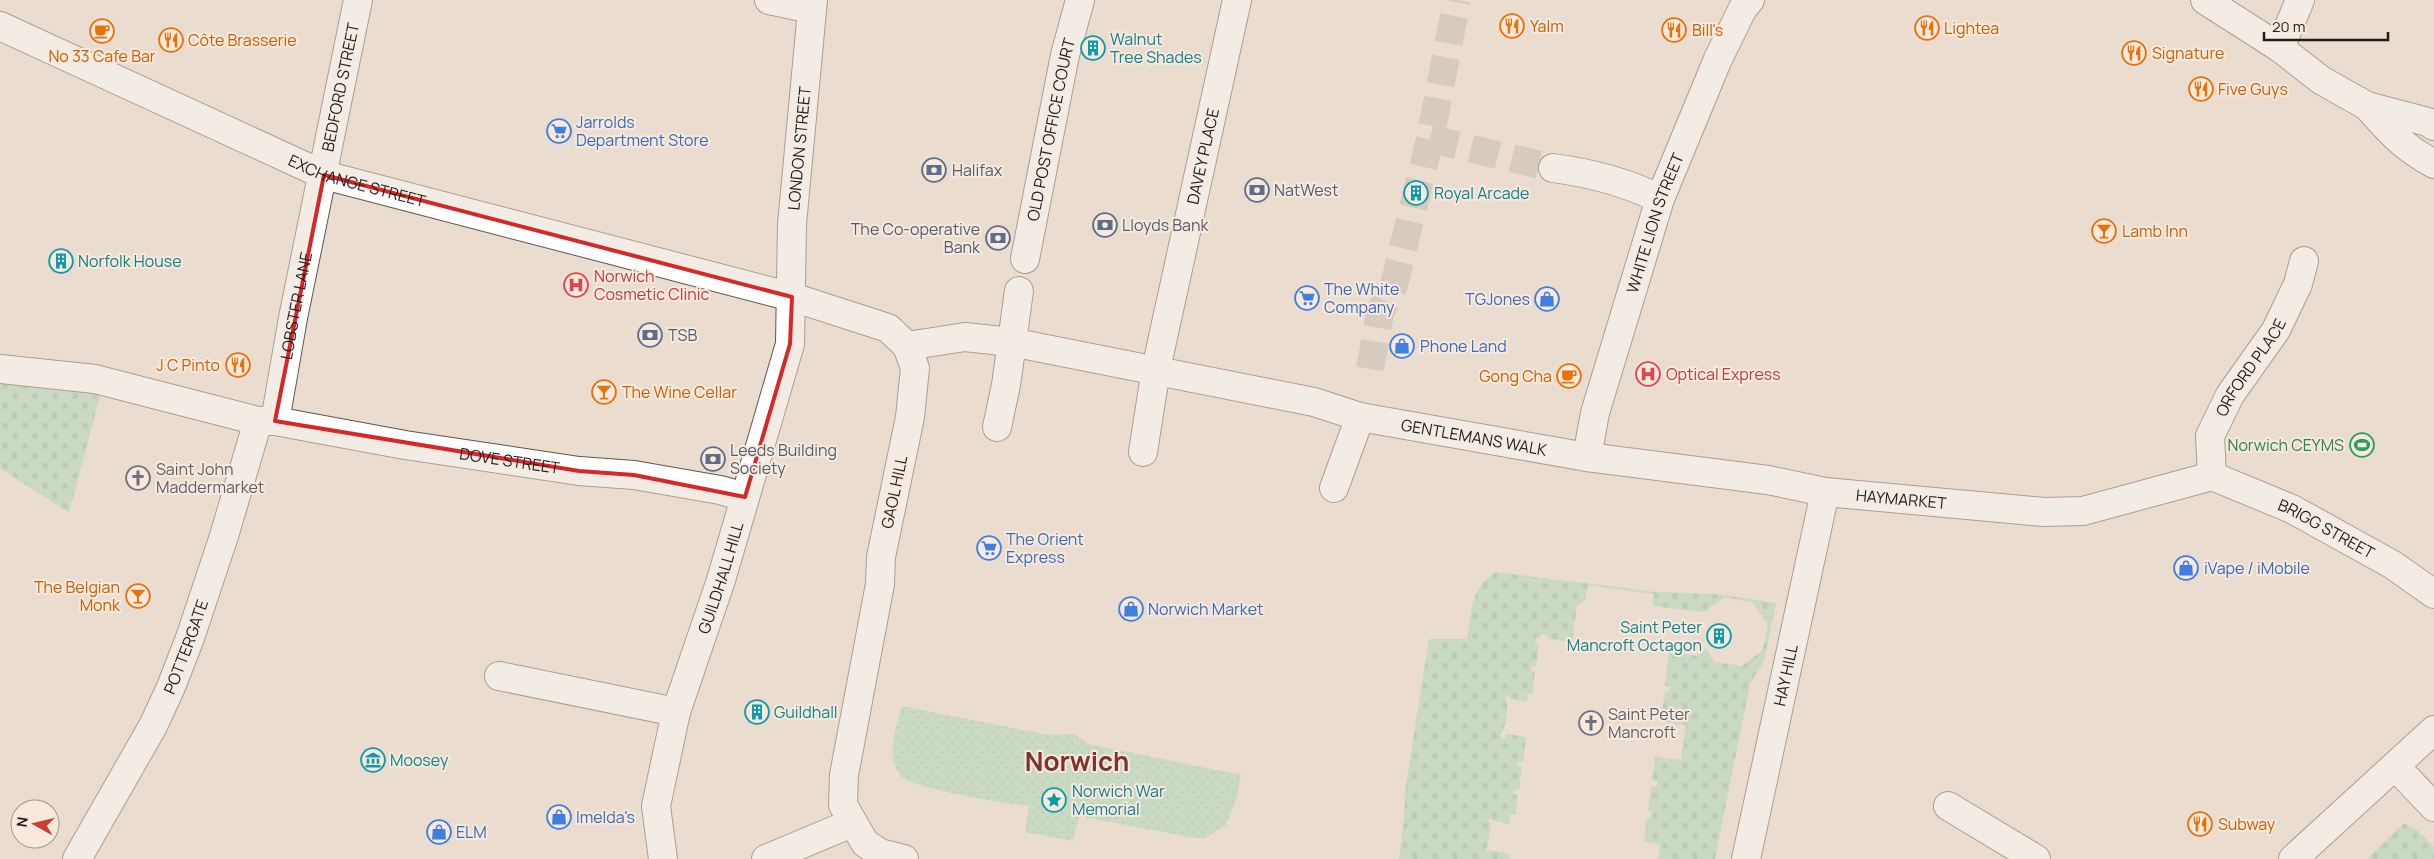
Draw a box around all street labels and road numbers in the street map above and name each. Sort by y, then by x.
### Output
street label: BEDFORD STREET [316,21,364,153]
street label: OLD POST OFFICE COURT [1022,35,1080,223]
street label: LONDON STREET [782,85,816,211]
street label: DAVEY PLACE [1181,106,1224,206]
street label: EXCHANGE STREET [285,149,429,212]
street label: WHITE LION STREET [1621,149,1689,296]
street label: LOBSTER LANE [275,250,317,361]
street label: ORFORD PLACE [2210,315,2291,420]
street label: GENTLEMANS WALK [1399,413,1549,461]
street label: DOVE STREET [458,442,562,479]
street label: GAOL HILL [876,454,912,530]
street label: HAYMARKET [1855,484,1948,514]
street label: BRIGG STREET [2275,494,2379,564]
street label: GUILDHALL HILL [692,519,748,637]
street label: POTTERGATE [158,597,213,698]
street label: HAY HILL [1768,642,1803,708]

